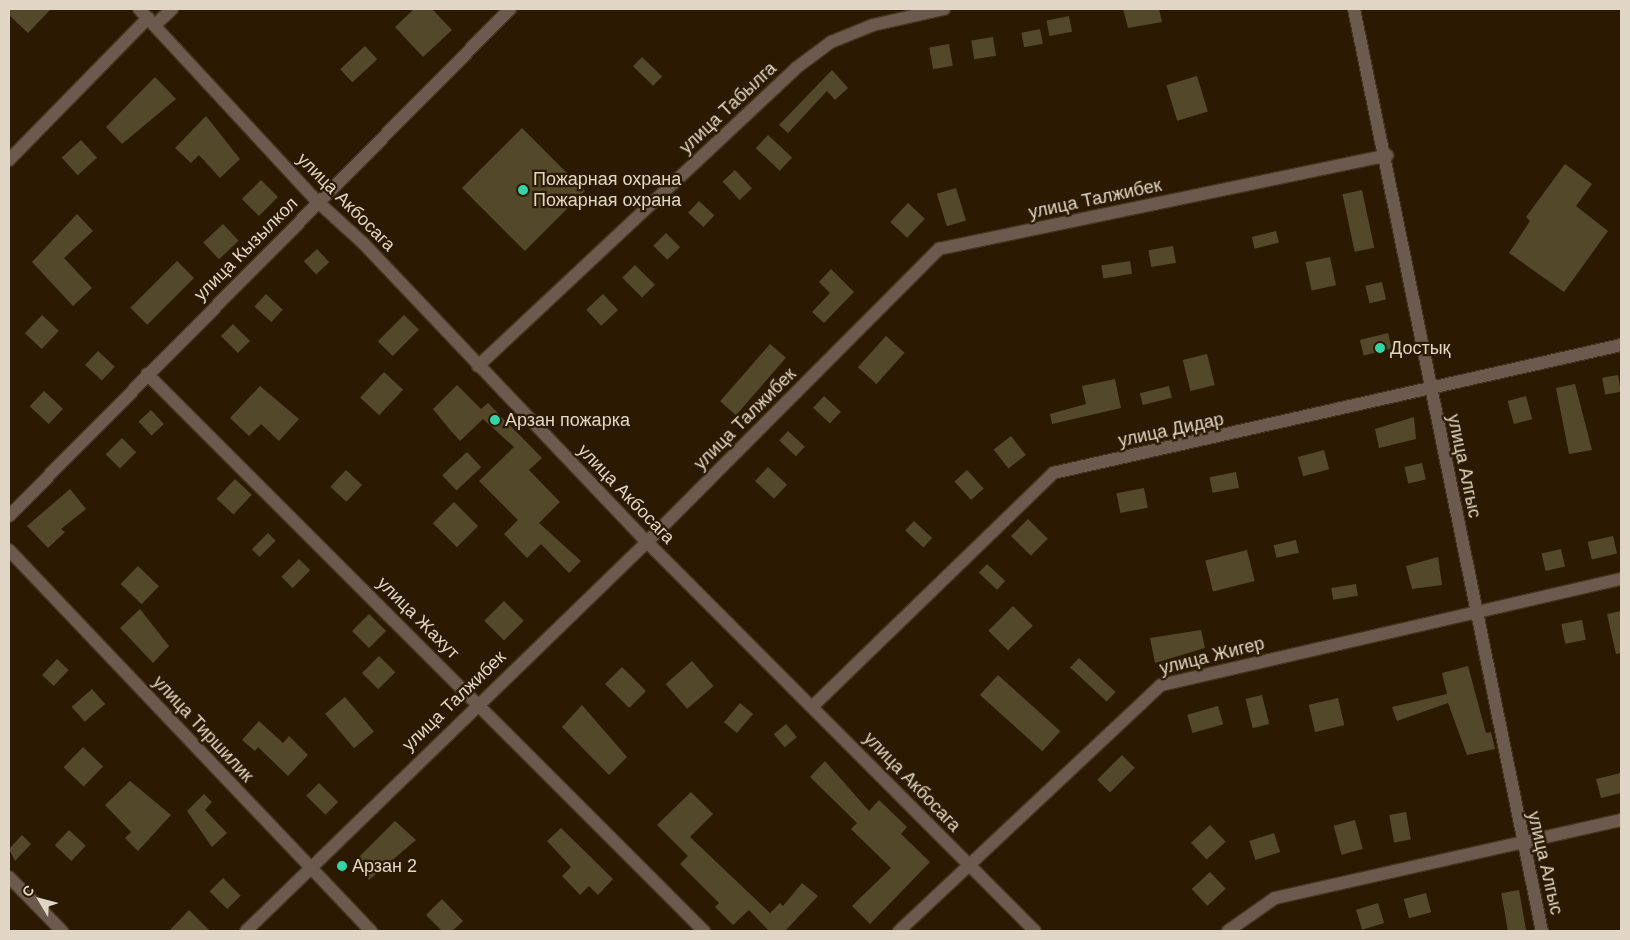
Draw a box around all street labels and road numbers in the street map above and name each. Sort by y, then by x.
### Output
street label: улица Табылга [675,58,781,158]
street label: улица Акбосага [292,148,400,256]
street label: улица Талжибек [1027,174,1163,224]
street label: улица Кызылкол [190,193,302,305]
street label: улица Талжибек [690,364,800,474]
street label: улица Дидар [1116,408,1226,452]
street label: улица Алгыс [1442,412,1486,520]
street label: улица Акбосага [573,440,679,548]
street label: улица Жахут [372,572,464,664]
street label: улица Жигер [1157,633,1267,679]
street label: улица Талжибек [398,646,510,756]
street label: улица Тиршилик [148,671,258,787]
street label: улица Акбосага [859,728,965,836]
street label: улица Алгыс [1523,809,1567,917]

